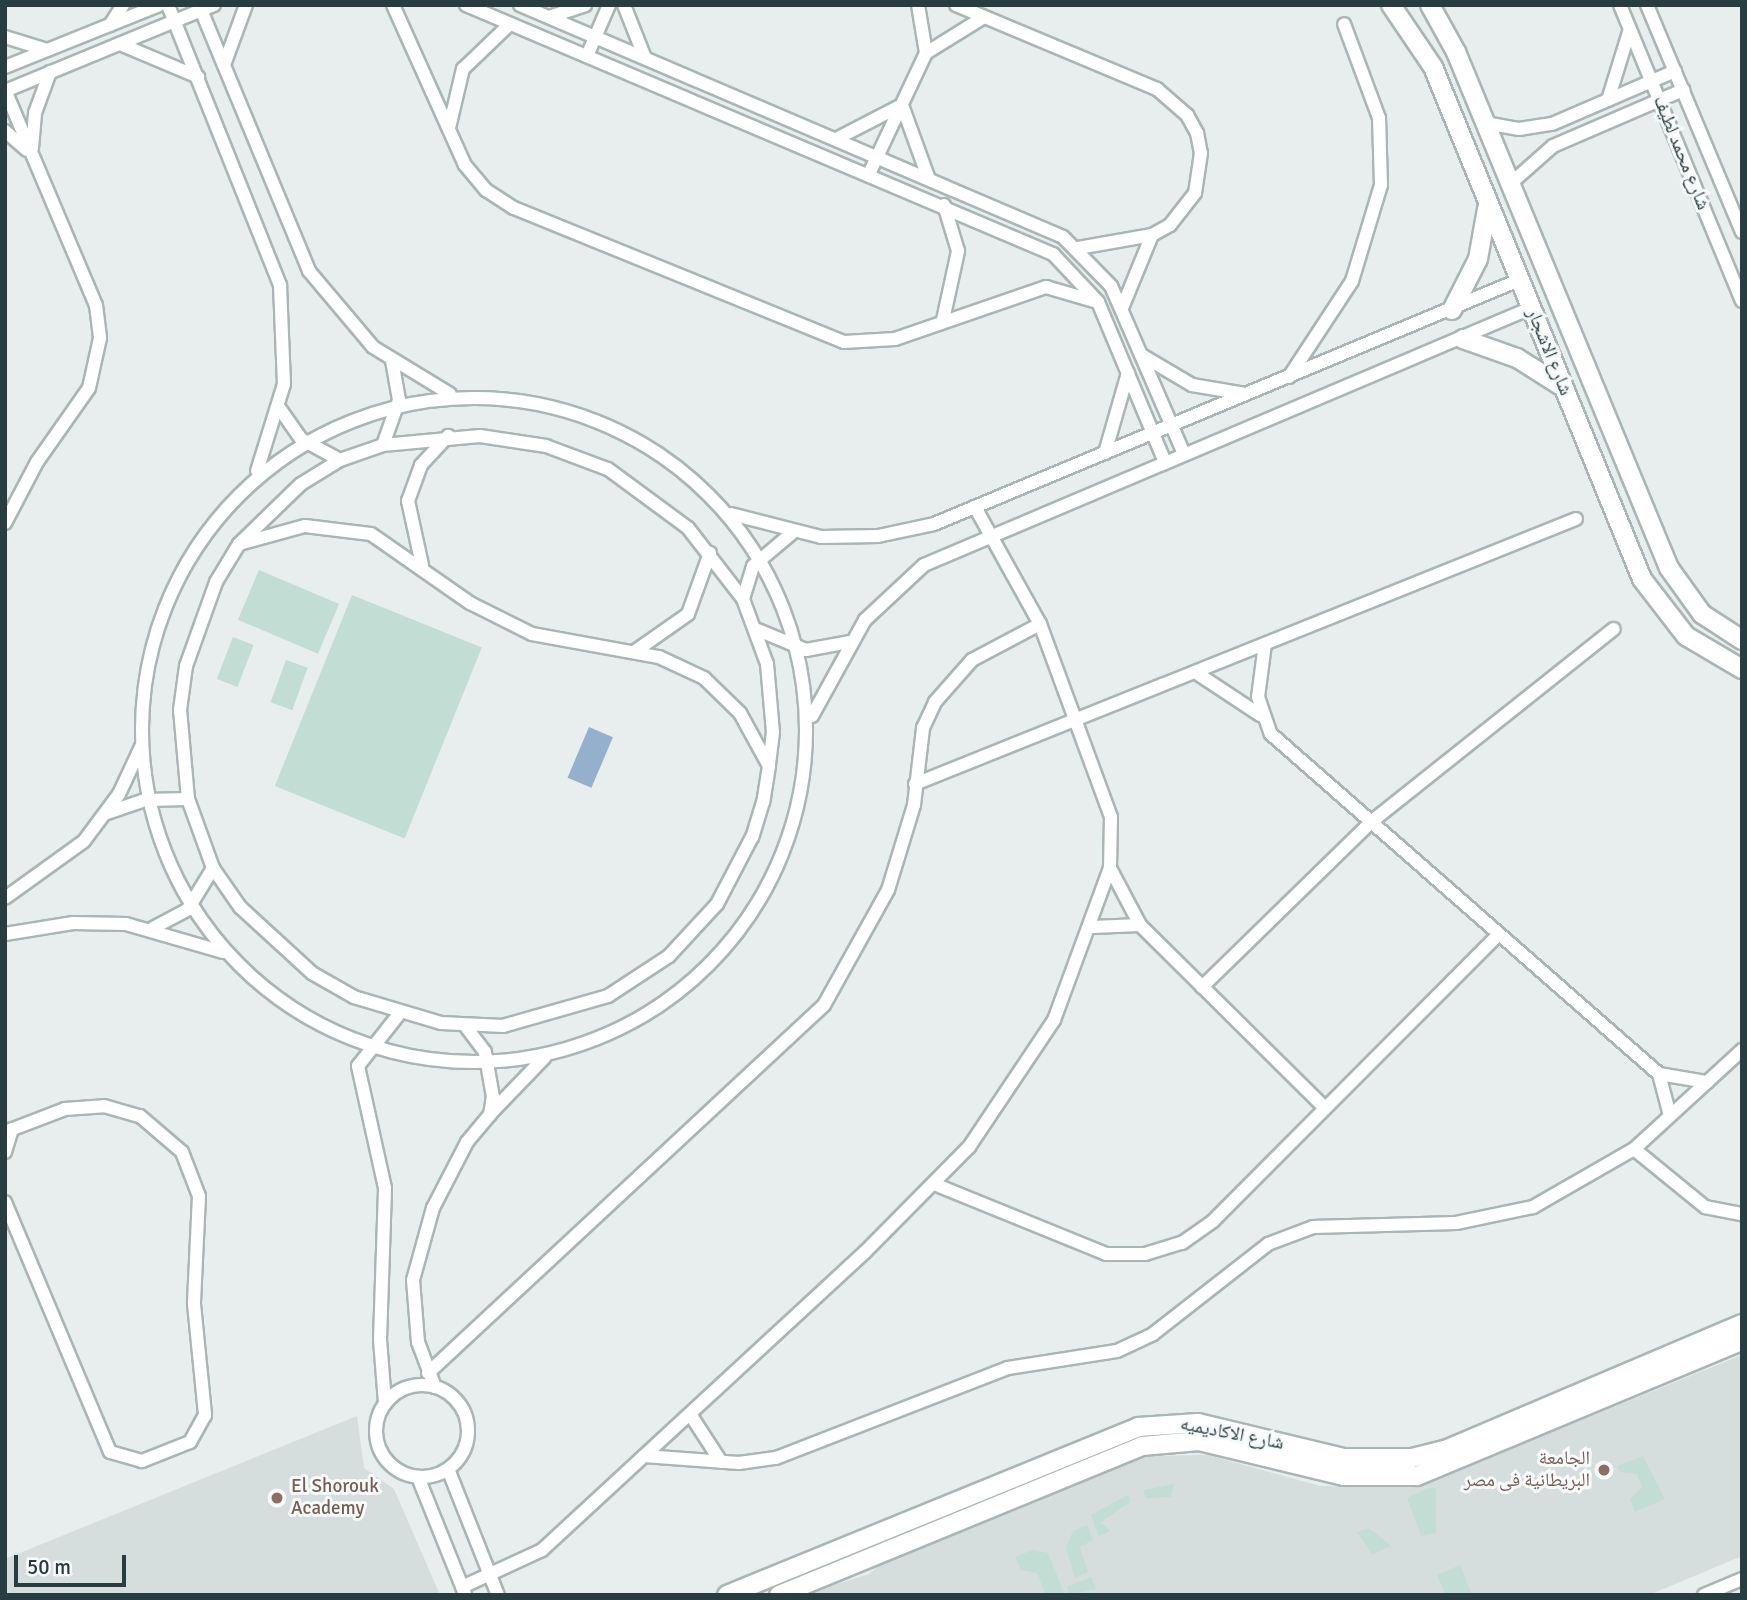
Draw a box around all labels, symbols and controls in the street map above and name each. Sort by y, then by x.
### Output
street label: شارع محمد لطيف [1648,93,1714,213]
street label: شارع الاشجار [1521,305,1577,399]
street label: شارع الاكاديميه [1178,1413,1286,1455]
place label: الجامعة البريطانية فى مصر [1464,1448,1590,1492]
marker: الجامعة البريطانية فى مصر [1596,1462,1612,1478]
place label: El Shorouk Academy [291,1476,379,1520]
marker: El Shorouk Academy [269,1490,285,1506]
scale bar [18,1540,130,1584]
text: 50 m [27,1554,71,1580]

